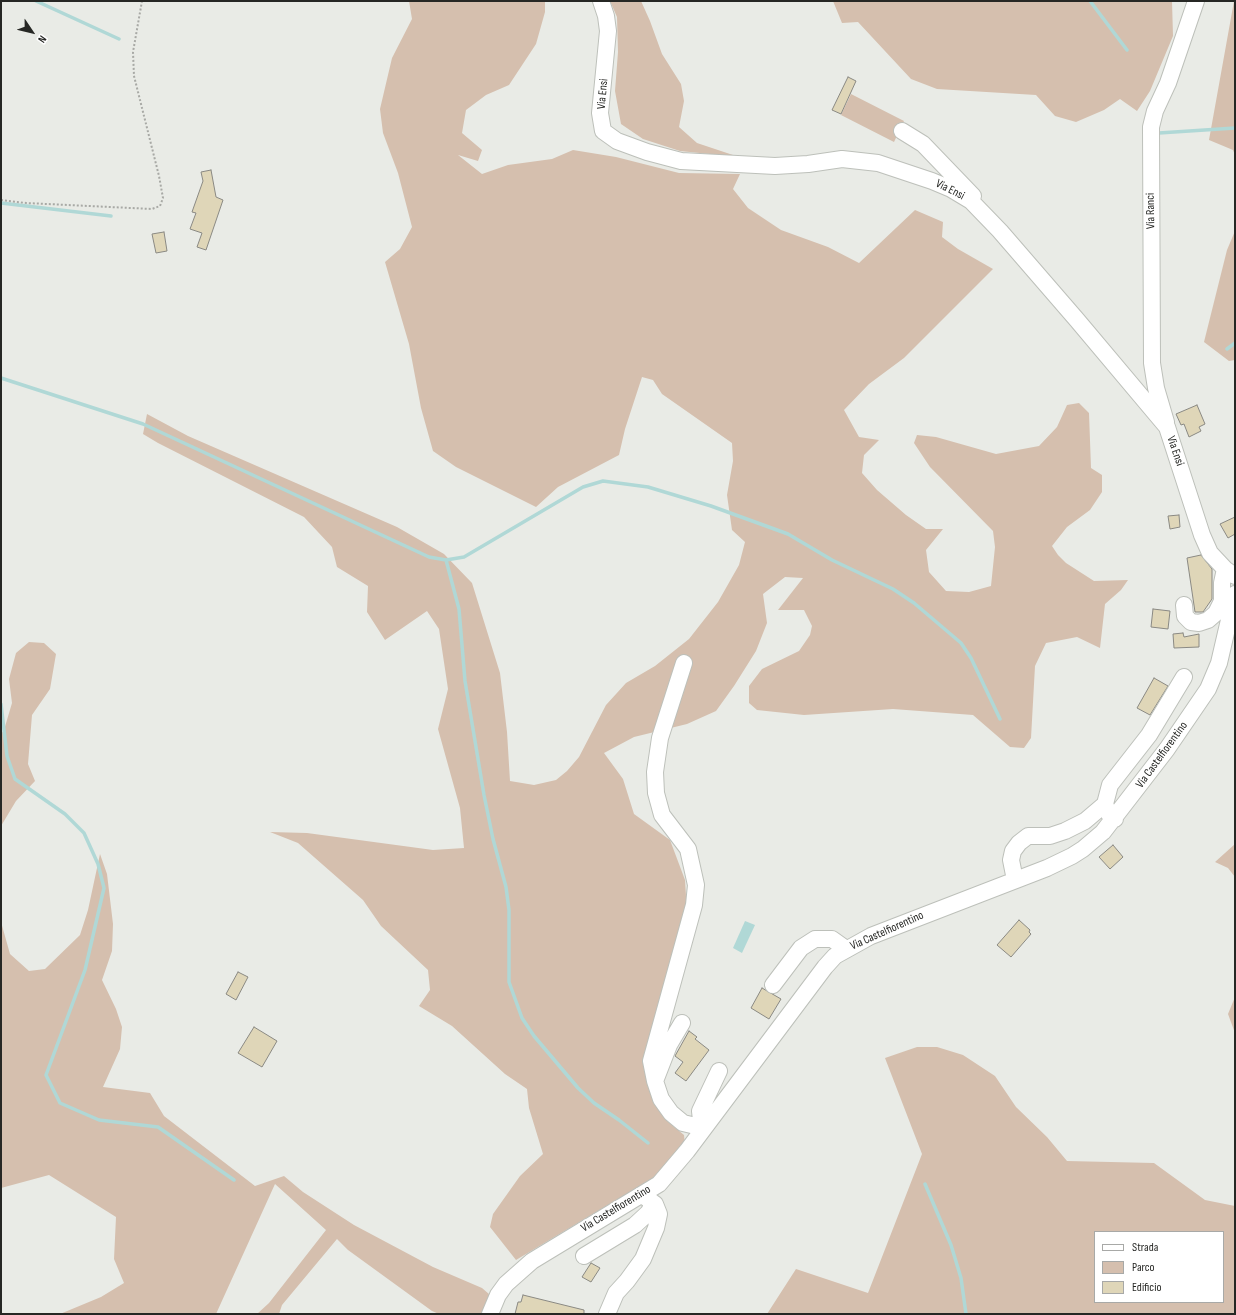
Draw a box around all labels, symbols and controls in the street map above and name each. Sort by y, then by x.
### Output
north arrow [12,12,52,52]
text: N [35,33,49,45]
street label: Via Ensi [594,78,612,110]
street label: Via Ensi [933,177,967,203]
street label: Via Ranci [1143,193,1159,229]
street label: Via Ensi [1163,434,1187,468]
street label: Via Castelfiorentino [1133,719,1191,791]
street label: Via Castelfiorentino [848,908,926,954]
street label: Via Castelfiorentino [578,1183,654,1235]
legend [1094,1231,1224,1303]
text: Strada [1132,1240,1158,1255]
text: Parco [1132,1260,1155,1275]
text: Edificio [1132,1280,1161,1295]

